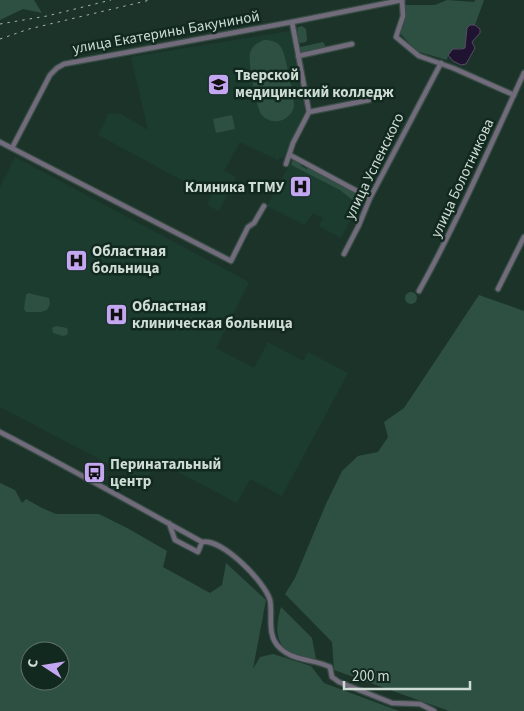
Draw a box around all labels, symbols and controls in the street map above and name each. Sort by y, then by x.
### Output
street label: улица Екатерины Бакуниной [71,6,261,59]
place label: Тверской медицинский колледж [235,65,394,103]
school or university icon: Тверской медицинский колледж [207,72,231,96]
street label: улица Успенского [340,109,409,223]
street label: улица Болотникова [426,115,499,241]
hospital icon: Клиника ТГМУ [288,175,312,199]
place label: Клиника ТГМУ [185,177,285,198]
place label: Областная больница [92,241,166,279]
hospital icon: Областная больница [64,248,88,272]
place label: Областная клиническая больница [132,296,293,334]
hospital icon: Областная клиническая больница [104,303,128,327]
place label: Перинатальный центр [110,454,221,492]
bus stop icon: Перинатальный центр [82,461,106,485]
north arrow [20,641,70,691]
text: С [23,657,44,670]
scale bar [344,658,470,690]
text: 200 m [352,666,390,687]

